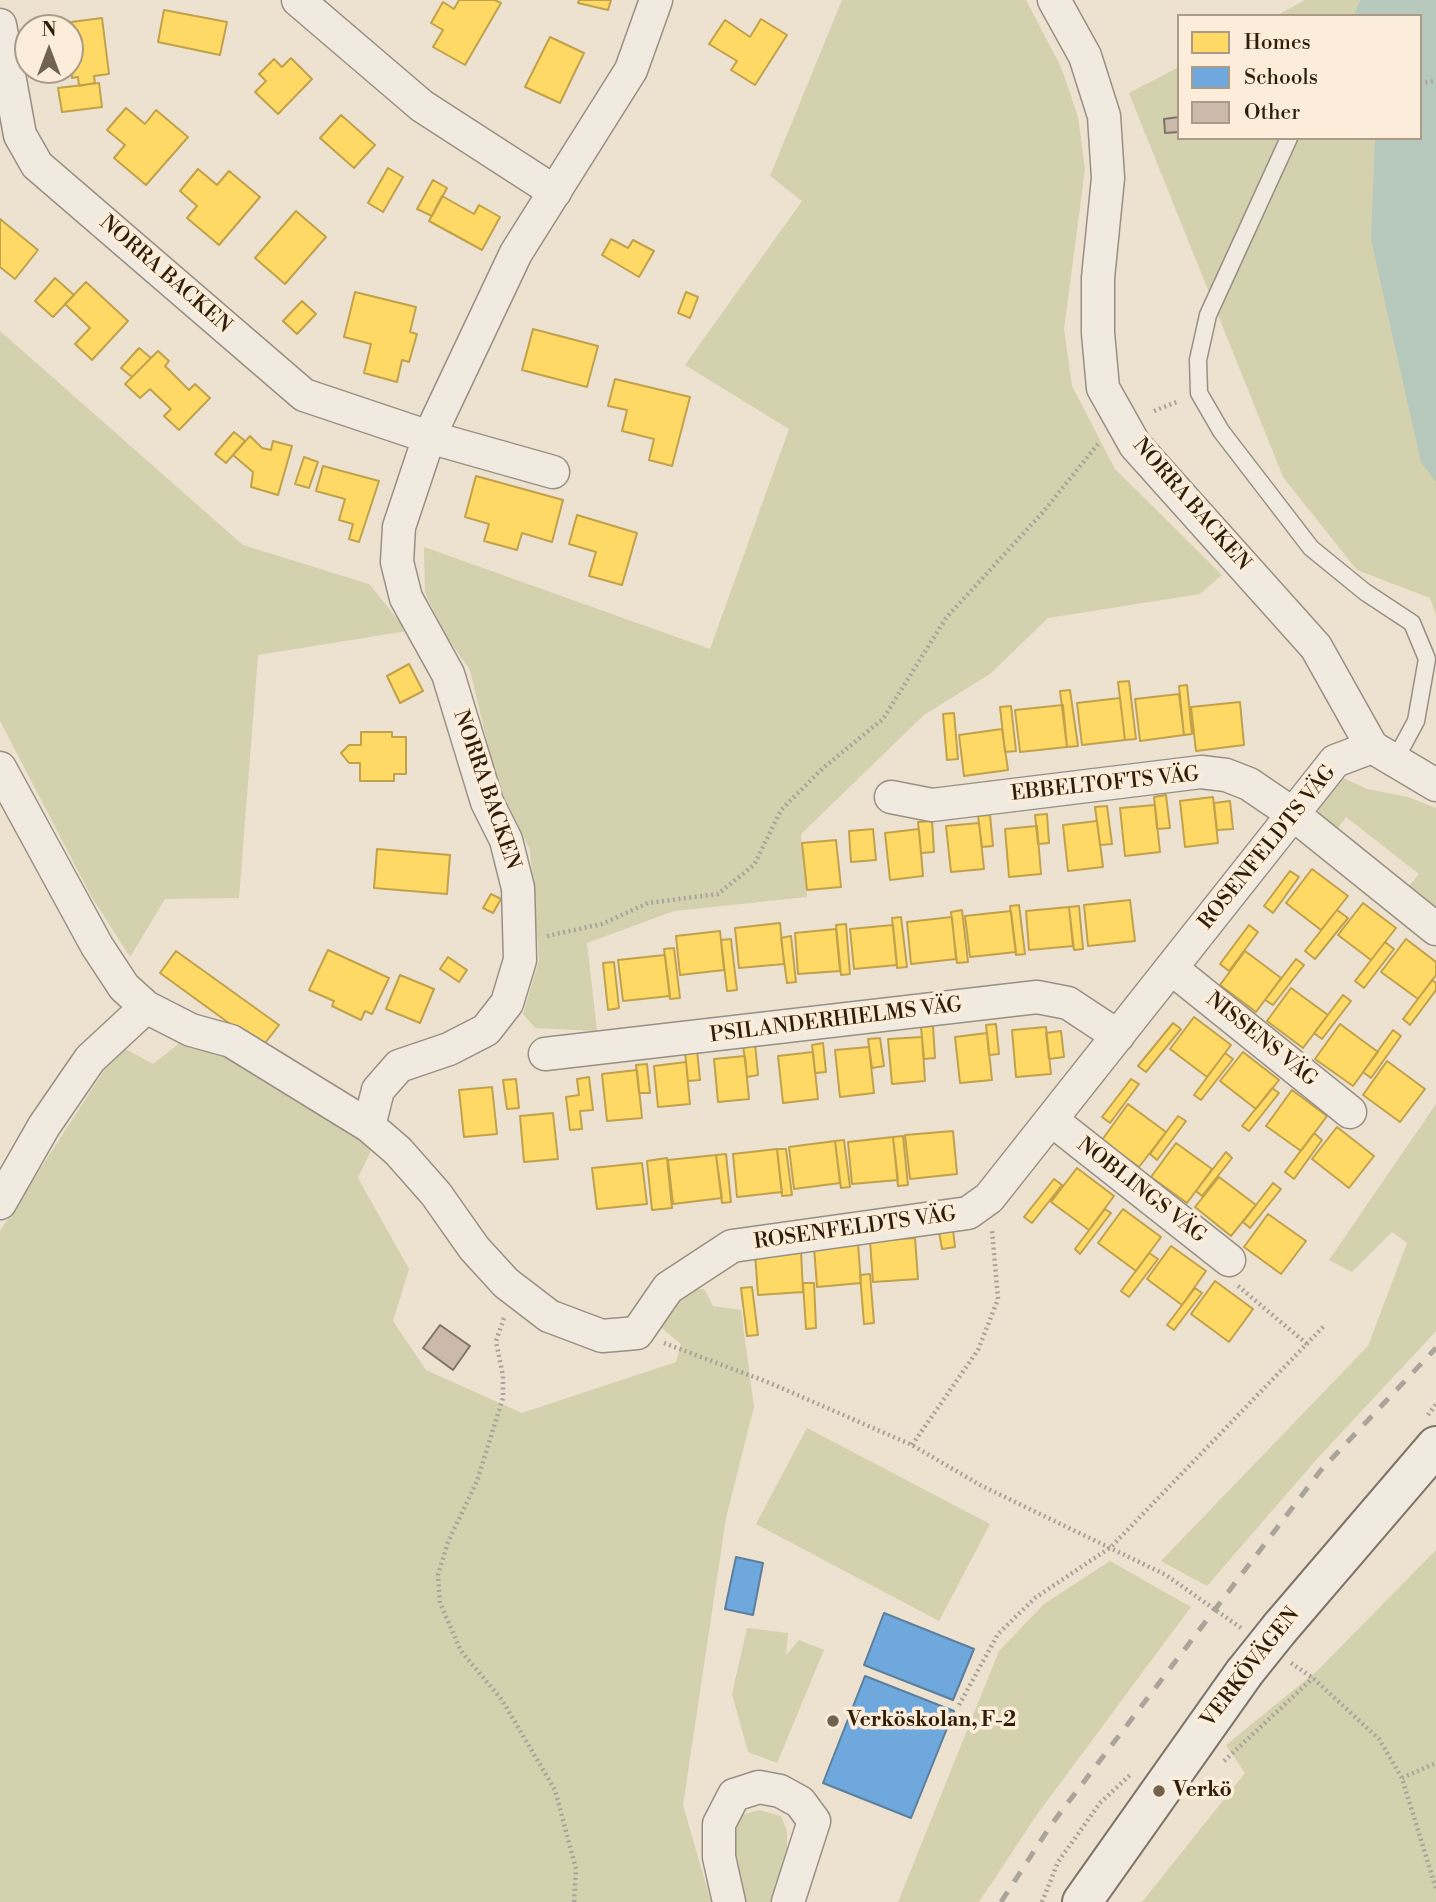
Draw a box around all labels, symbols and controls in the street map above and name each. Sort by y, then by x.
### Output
north arrow [14,14,84,84]
legend [1177,14,1422,140]
text: N [41,18,57,42]
text: Homes [1244,30,1311,56]
text: Schools [1244,65,1318,91]
text: Other [1244,100,1300,126]
street label: NORRA BACKEN [94,211,236,339]
street label: NORRA BACKEN [1127,434,1255,576]
street label: NORRA BACKEN [447,707,525,873]
street label: ROSENFELDTS VÄG [1194,761,1342,935]
street label: EBBELTOFTS VÄG [1010,763,1200,807]
street label: NISSENS VÄG [1200,987,1322,1093]
street label: PSILANDERHIELMS VÄG [708,993,964,1049]
street label: NOBLINGS VÄG [1071,1133,1211,1249]
street label: ROSENFELDTS VÄG [752,1202,958,1256]
street label: VERKÖVÄGEN [1196,1603,1306,1733]
place label: Verköskolan, F-2 [847,1708,1016,1734]
marker: Verköskolan, F-2 [825,1713,841,1729]
place label: Verkö [1173,1778,1232,1804]
marker: Verkö [1151,1783,1167,1799]

